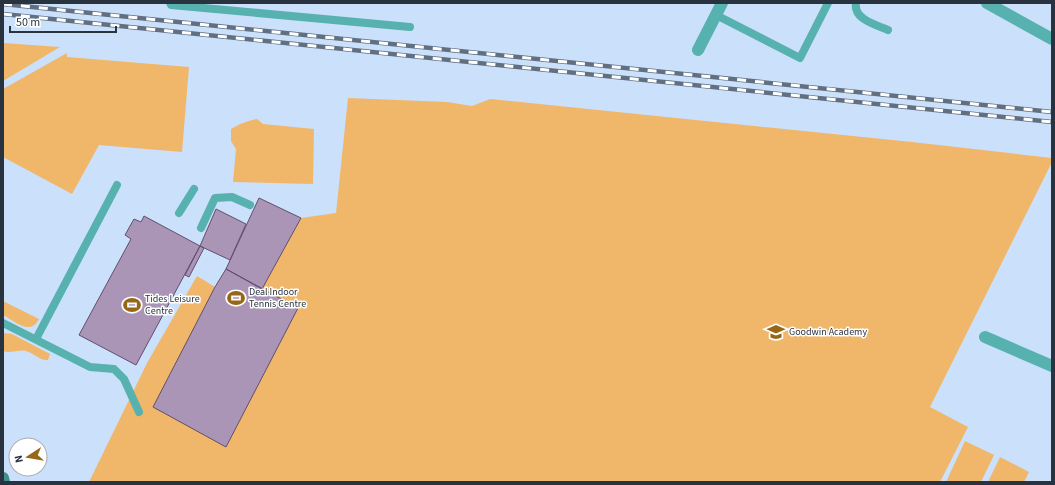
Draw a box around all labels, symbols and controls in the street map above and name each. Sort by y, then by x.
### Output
scale bar [10,8,116,34]
text: 50 m [16,14,40,31]
place label: Deal Indoor Tennis Centre [249,285,306,311]
sports icon: Deal Indoor Tennis Centre [226,288,246,308]
place label: Tides Leisure Centre [145,292,200,318]
sports icon: Tides Leisure Centre [122,295,142,315]
school or university icon: Goodwin Academy [766,322,786,342]
place label: Goodwin Academy [789,325,867,339]
north arrow [8,437,48,477]
text: N [11,454,27,464]

